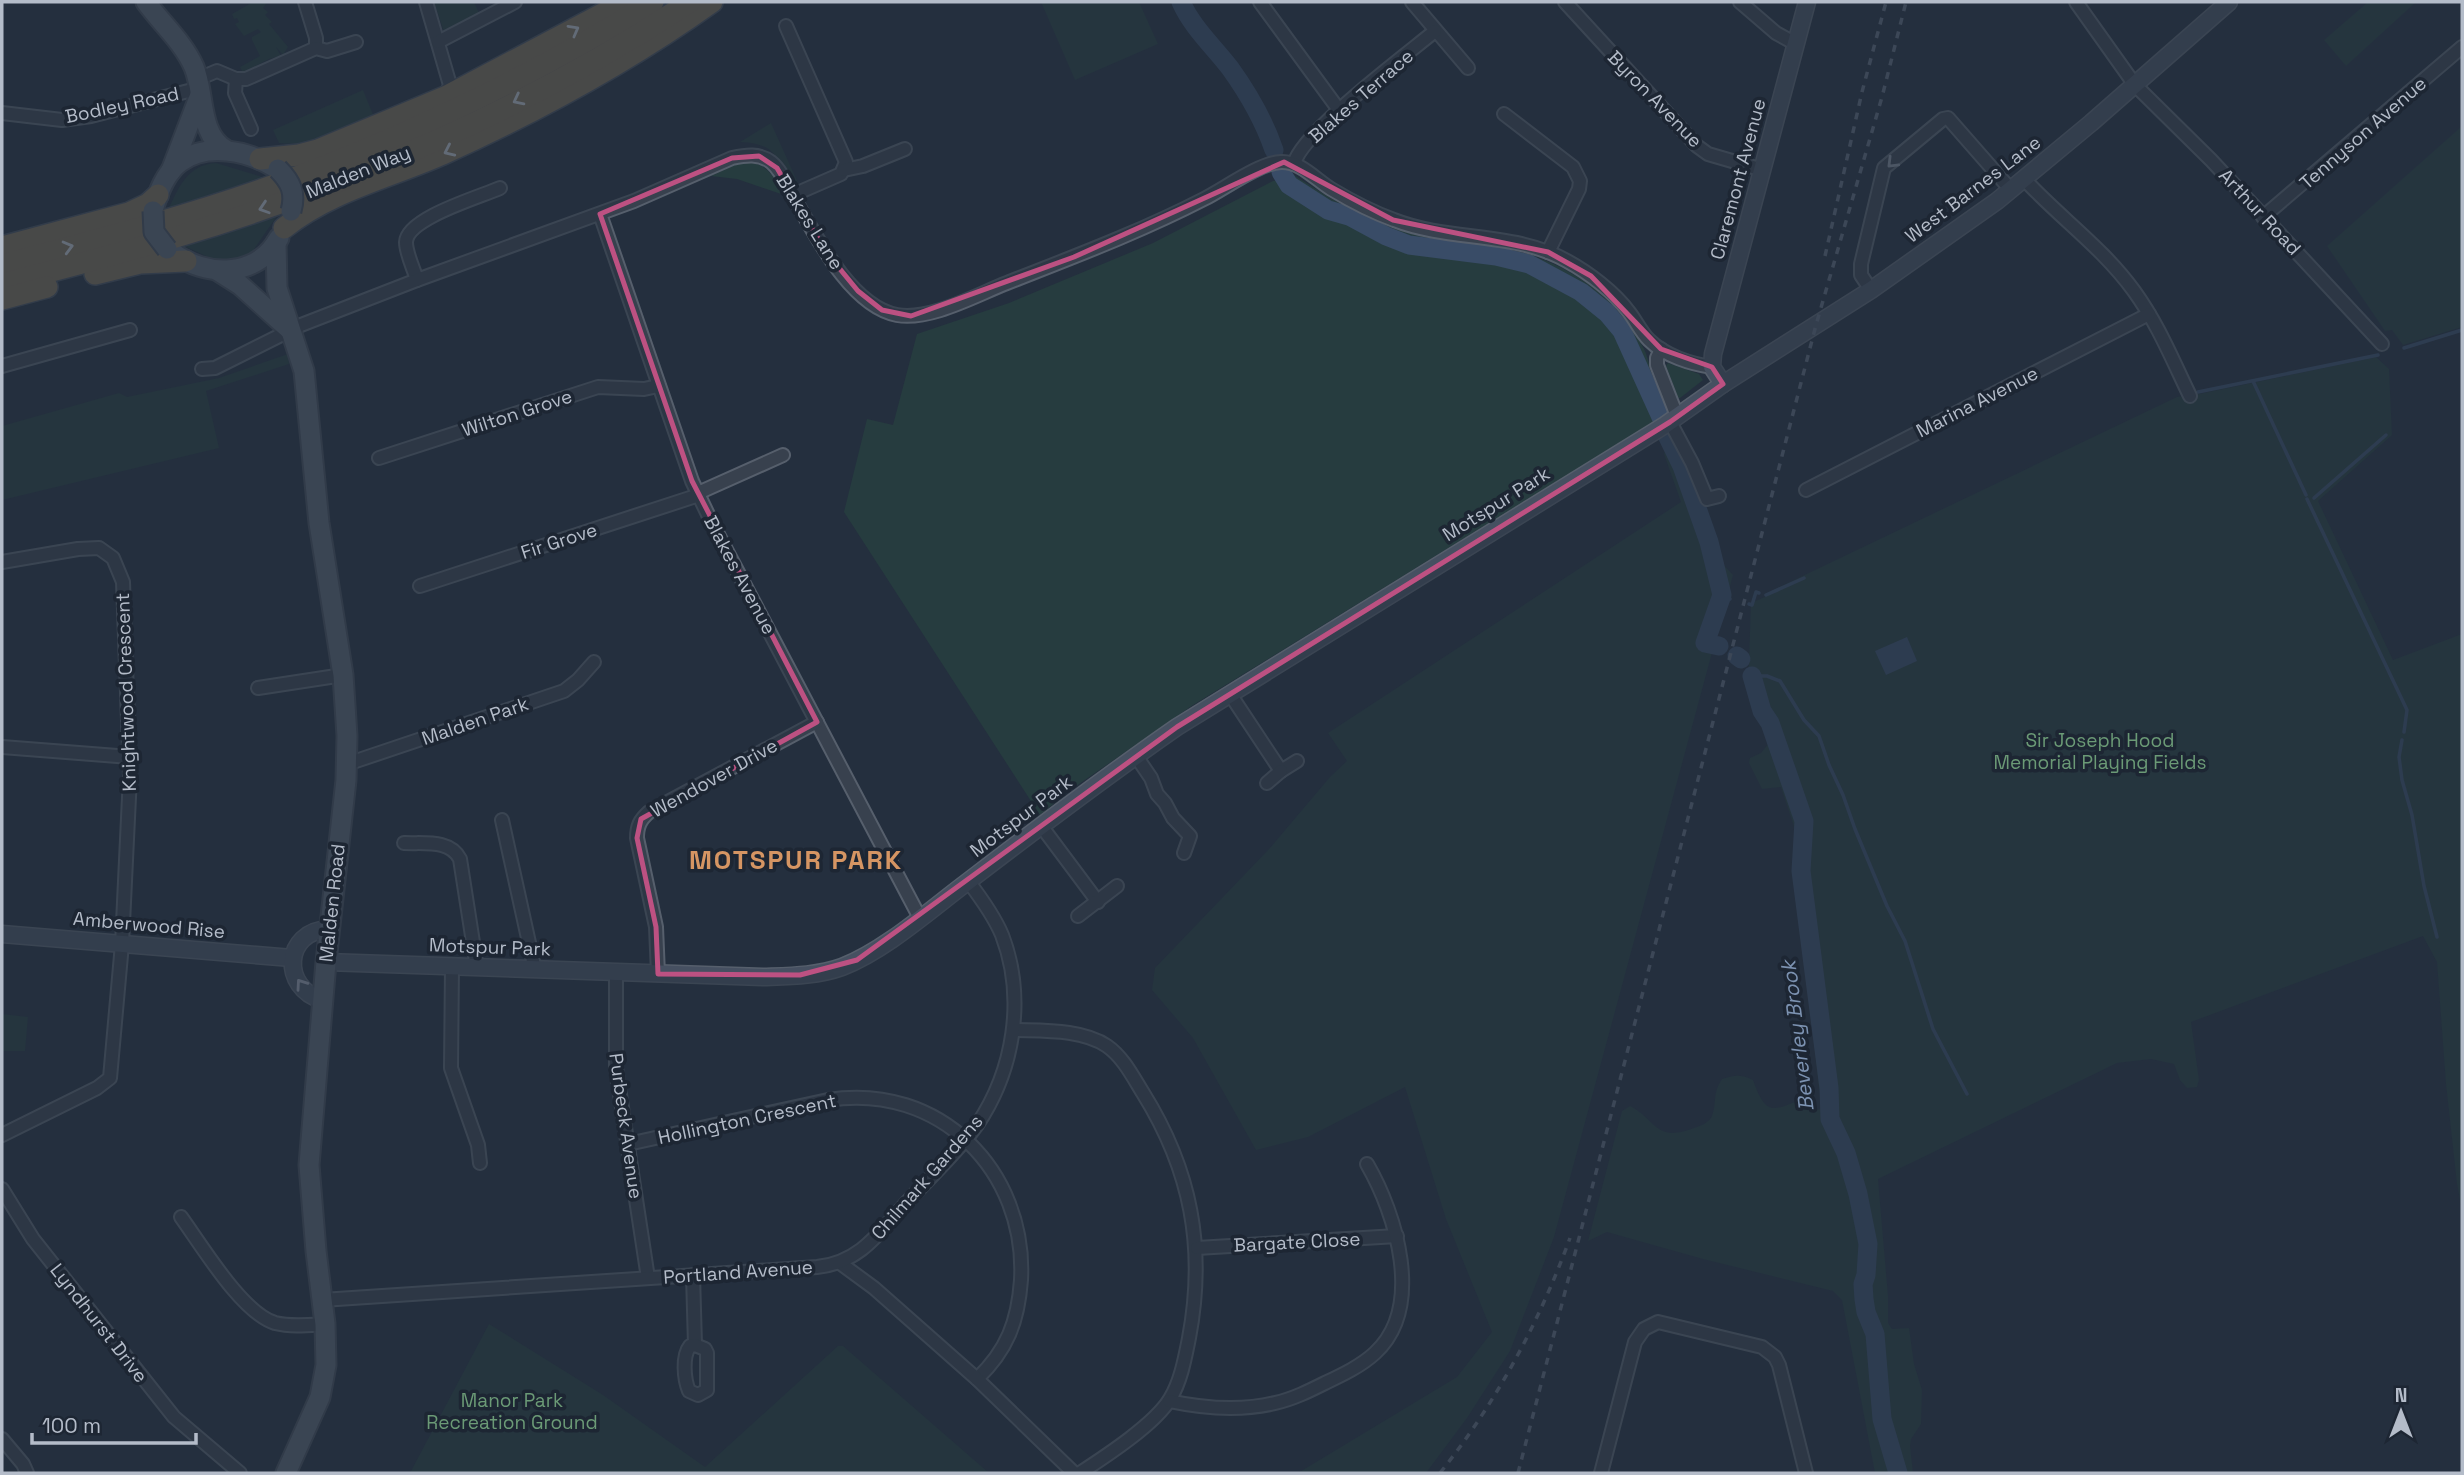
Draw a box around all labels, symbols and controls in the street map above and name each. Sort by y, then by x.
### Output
one-way arrow [567,25,580,38]
street label: Blakes Terrace [1303,43,1419,149]
street label: Byron Avenue [1602,45,1708,153]
street label: Tennyson Avenue [2294,71,2432,195]
street label: Bodley Road [63,81,181,129]
one-way arrow [513,92,525,105]
street label: Claremont Avenue [1704,96,1772,262]
street label: West Barnes Lane [1900,130,2046,248]
street label: Malden Way [302,140,414,204]
one-way arrow [444,143,457,157]
one-way arrow [1887,155,1900,168]
street label: Arthur Road [2213,163,2307,261]
street label: Blakes Lane [771,169,849,275]
one-way arrow [258,200,271,214]
one-way arrow [62,241,74,256]
street label: Marina Avenue [1912,361,2042,443]
street label: Wilton Grove [459,383,575,443]
street label: Motspur Park [1438,461,1554,547]
street label: Blakes Avenue [698,511,782,639]
street label: Fir Grove [518,517,600,565]
street label: Knightwood Crescent [110,592,142,792]
street label: Malden Park [418,691,532,751]
park label: Sir Joseph Hood Memorial Playing Fields [1994,728,2206,775]
street label: Wendover Drive [646,733,782,823]
street label: Motspur Park [965,769,1077,863]
street label: Malden Road [313,843,351,963]
district label: MOTSPUR PARK [689,843,903,877]
street label: Amberwood Rise [72,906,226,944]
street label: Motspur Park [429,932,551,962]
water label: Beverley Brook [1774,956,1820,1113]
one-way arrow [297,979,309,992]
street label: Purbeck Avenue [603,1051,649,1201]
street label: Hollington Crescent [656,1088,838,1150]
street label: Chilmark Gardens [866,1109,988,1245]
street label: Bargate Close [1233,1226,1361,1258]
street label: Portland Avenue [662,1254,814,1290]
street label: Lyndhurst Drive [45,1258,153,1388]
north arrow [2366,1377,2436,1447]
text: N [2395,1383,2407,1408]
park label: Manor Park Recreation Ground [426,1388,598,1435]
scale bar [32,1402,196,1446]
text: 100 m [42,1412,101,1439]

